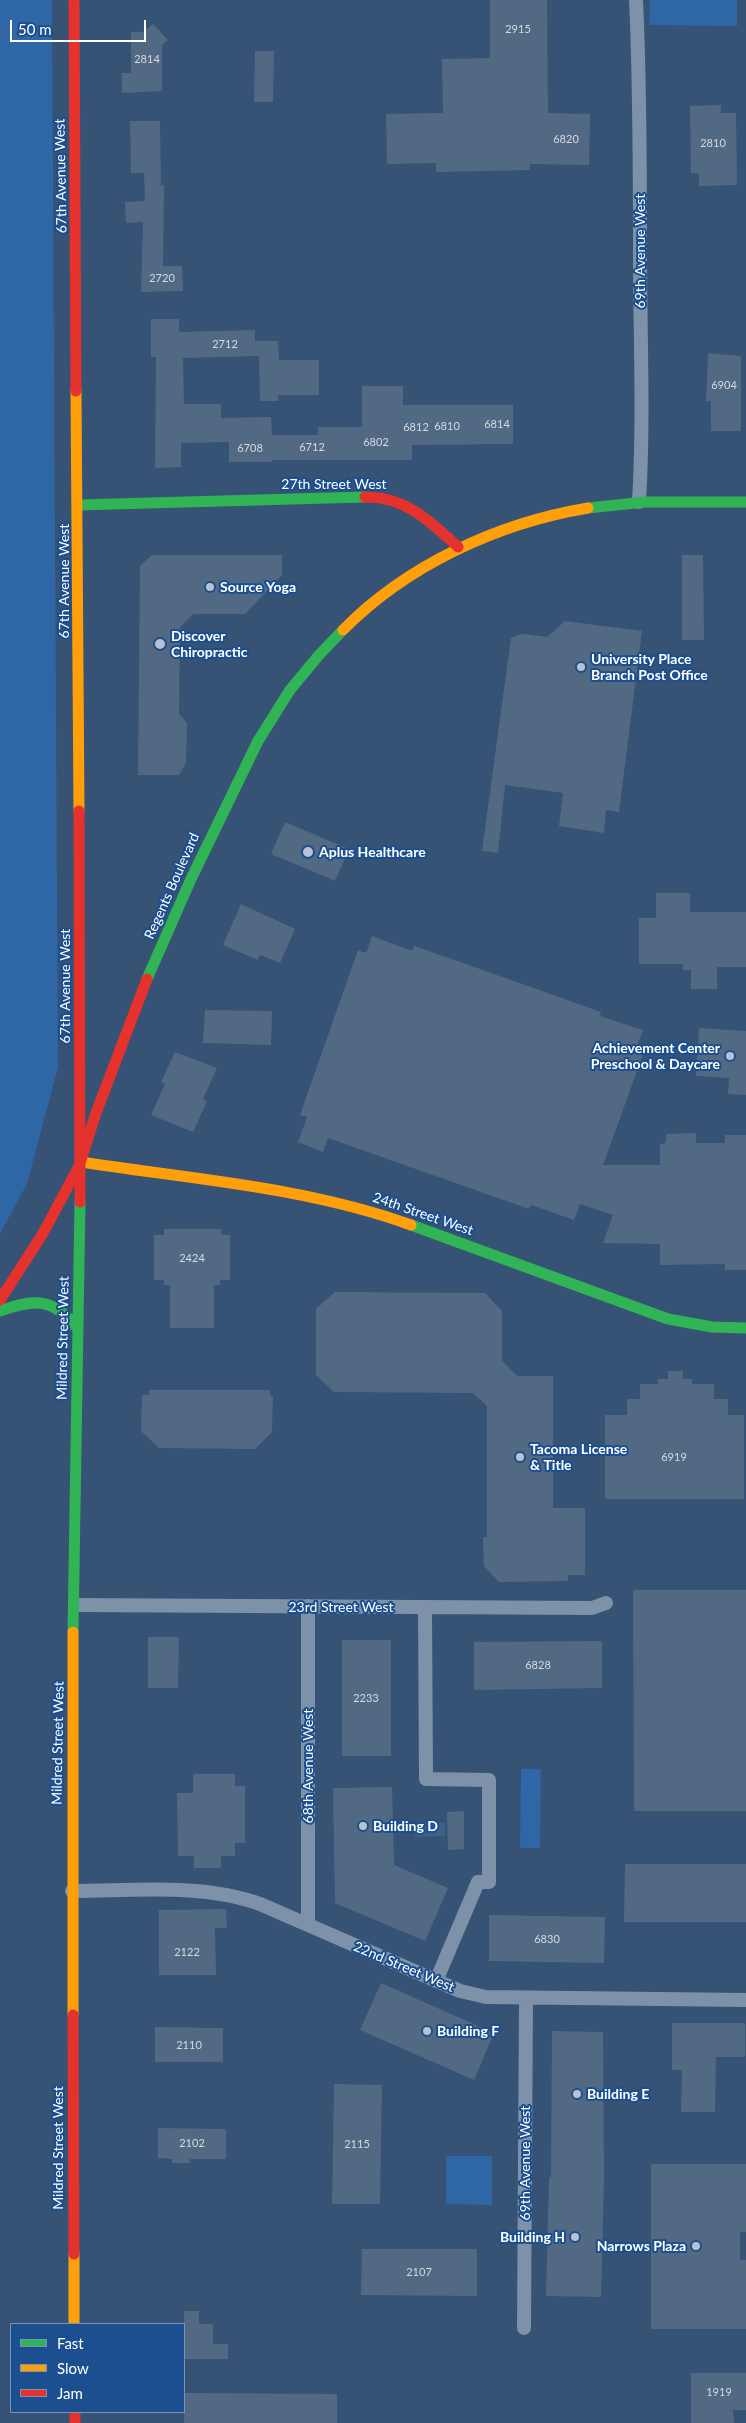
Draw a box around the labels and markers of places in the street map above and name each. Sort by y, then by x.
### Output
place label: Source Yoga [220,579,296,595]
marker: Source Yoga [204,581,216,593]
place label: Discover Chiropractic [171,628,247,660]
marker: Discover Chiropractic [153,637,167,651]
place label: University Place Branch Post Office [591,651,708,684]
marker: University Place Branch Post Office [575,661,587,673]
place label: Aplus Healthcare [319,844,426,860]
marker: Aplus Healthcare [301,845,315,859]
place label: Achievement Center Preschool & Daycare [591,1040,720,1072]
marker: Achievement Center Preschool & Daycare [724,1050,736,1062]
place label: Tacoma License & Title [530,1441,627,1474]
marker: Tacoma License & Title [514,1451,526,1463]
place label: Building D [373,1818,438,1834]
marker: Building D [357,1820,369,1832]
place label: Building F [437,2023,499,2039]
marker: Building F [421,2025,433,2037]
place label: Building E [587,2086,649,2102]
marker: Building E [571,2088,583,2100]
place label: Building H [500,2229,565,2245]
marker: Building H [569,2231,581,2243]
place label: Narrows Plaza [597,2238,686,2254]
marker: Narrows Plaza [690,2240,702,2252]

